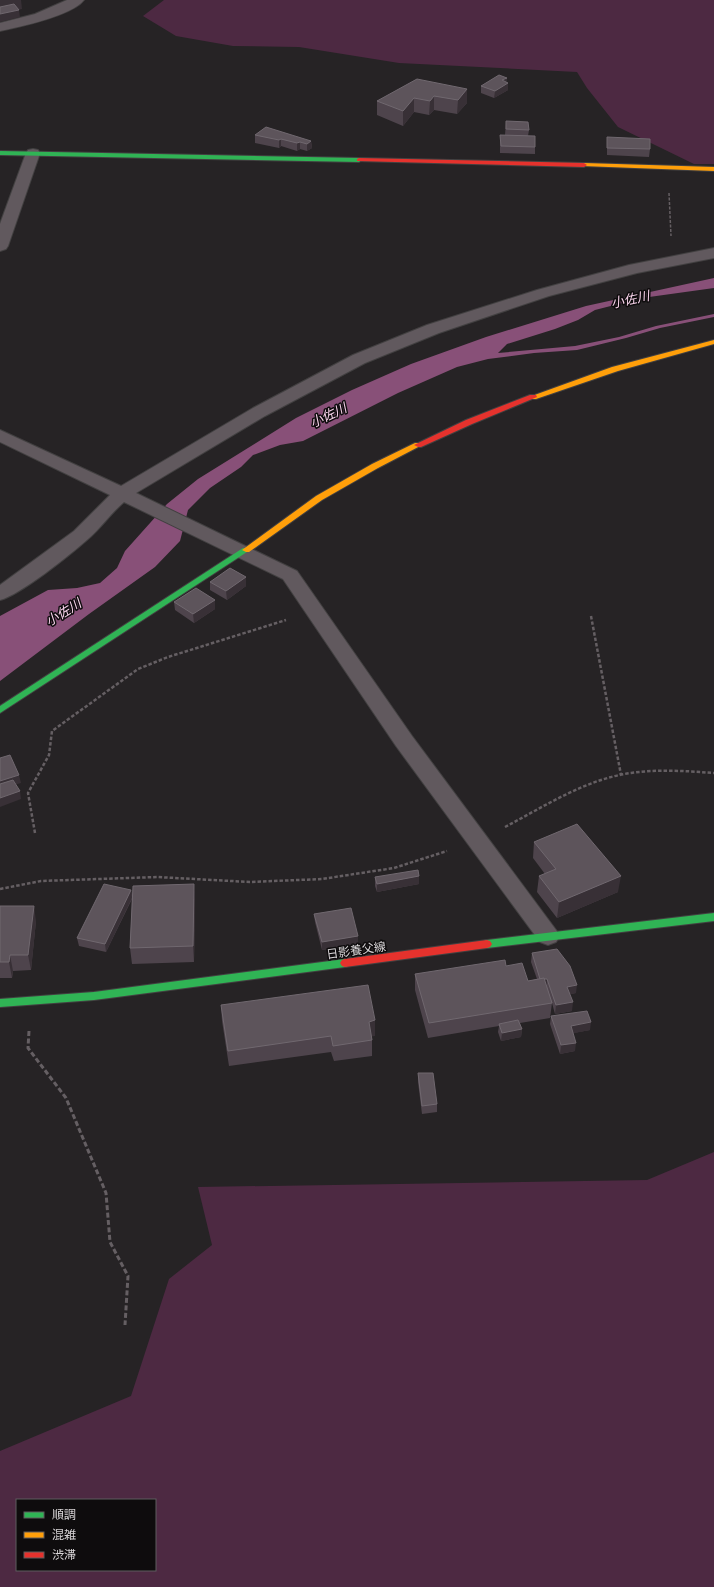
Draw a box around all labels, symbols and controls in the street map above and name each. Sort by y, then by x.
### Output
water label: 小佐川 [609,287,653,311]
water label: 小佐川 [307,398,351,431]
water label: 小佐川 [42,594,85,629]
street label: 日影養父線 [325,938,387,962]
legend [16,1499,156,1571]
text: 順調 [52,1507,76,1522]
text: 混雑 [52,1527,76,1542]
text: 渋滞 [52,1547,76,1562]

